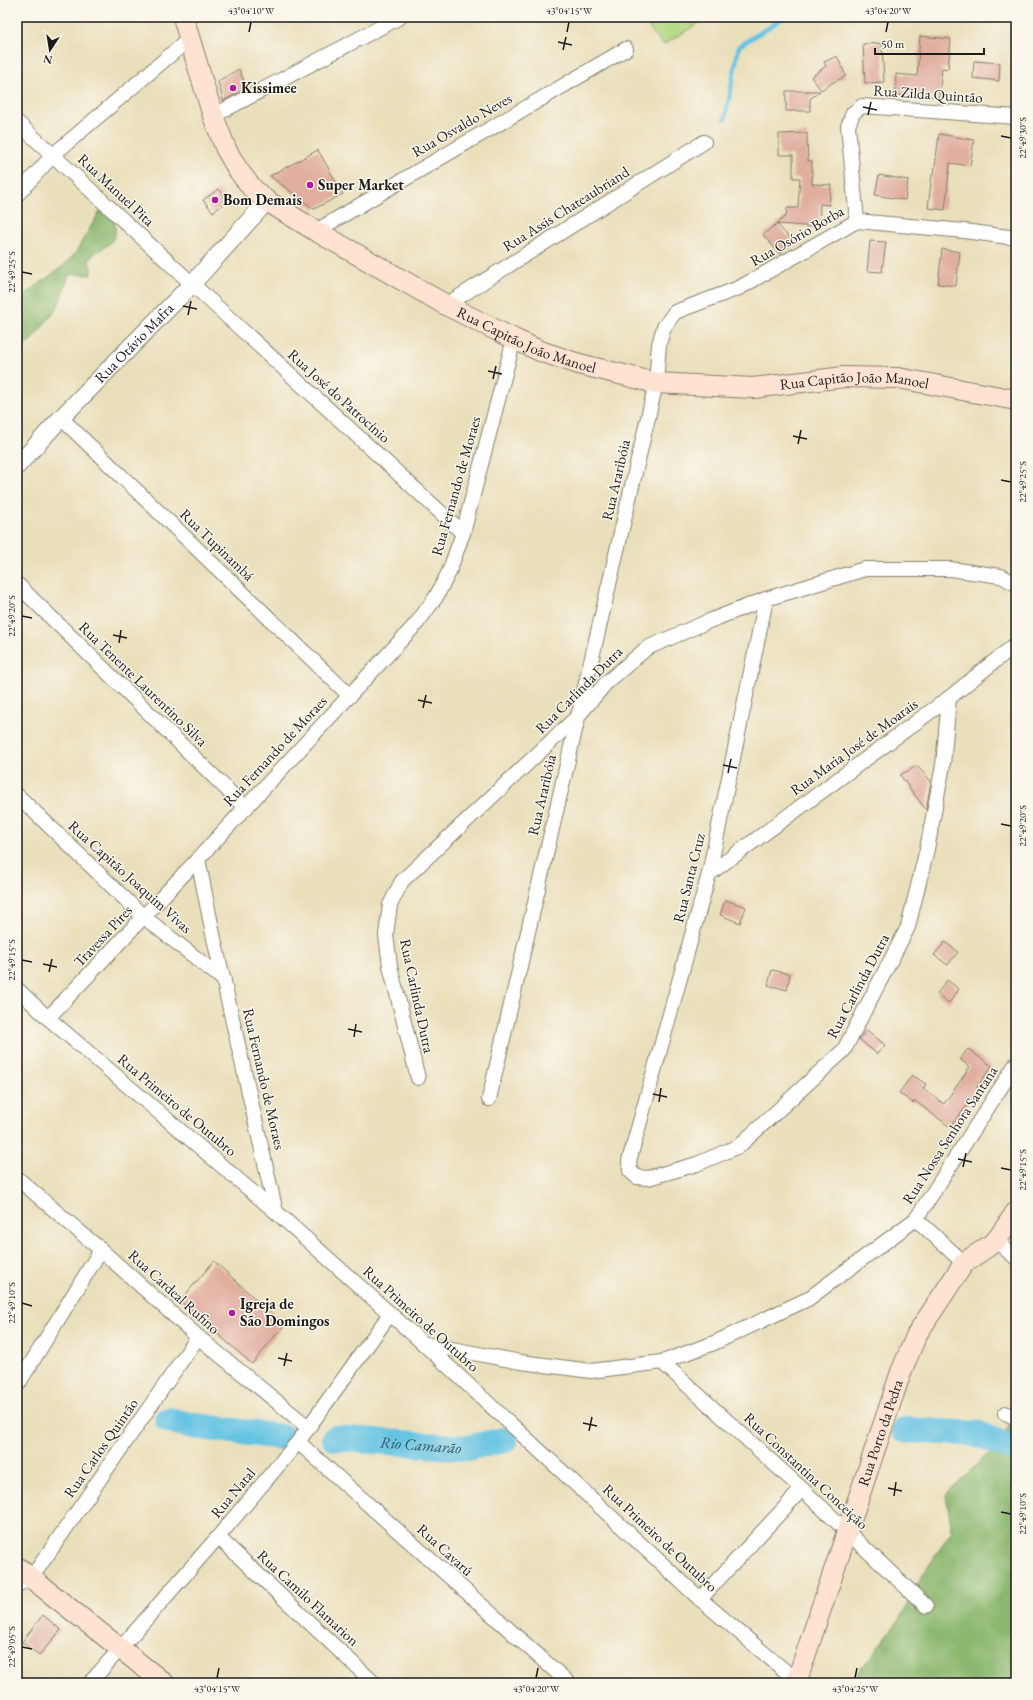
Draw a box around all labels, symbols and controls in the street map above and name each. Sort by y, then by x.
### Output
text: 43°04'10"W [228,4,275,17]
text: 43°04'15"W [546,4,593,17]
text: 43°04'20"W [865,4,912,17]
north arrow [30,30,70,70]
scale bar [875,30,984,56]
text: 50 m [881,36,905,52]
text: N [42,52,54,68]
place label: Kissimee [241,78,297,97]
street label: Rua Zilda Quintão [873,80,983,107]
marker: Kissimee [228,83,238,93]
street label: Rua Osvaldo Neves [408,88,515,161]
text: 22°49'30"S [1016,117,1029,159]
street label: Rua Manuel Pita [74,149,159,230]
street label: Rua Assis Chateaubriand [499,162,633,255]
place label: Super Market [318,175,404,194]
marker: Super Market [305,180,315,190]
place label: Bom Demais [223,190,302,209]
marker: Bom Demais [210,195,220,205]
street label: Rua Osório Borba [747,201,847,270]
text: 22°49'25"S [5,251,18,293]
street label: Rua Otávio Mafra [90,298,178,387]
street label: Rua Capitão João Manoel [454,302,599,377]
street label: Rua José do Patrocínio [284,345,394,447]
street label: Rua Capitão João Manoel [779,367,931,394]
street label: Rua Fernando de Moraes [427,414,485,558]
street label: Rua Araribóia [597,438,634,522]
text: 22°49'25"S [1016,461,1029,503]
street label: Rua Tupinambá [176,504,258,585]
text: 22°49'20"S [5,595,18,637]
street label: Rua Tenente Laurentino Silva [75,617,212,750]
street label: Rua Carlinda Dutra [531,642,626,737]
street label: Rua Fernando de Moraes [218,691,331,810]
street label: Rua Maria José de Moarais [786,694,921,799]
street label: Rua Araribóia [523,753,560,837]
text: 22°49'20"S [1016,805,1029,847]
street label: Rua Capitão Joaquim Vivas [65,816,196,937]
street label: Rua Santa Cruz [668,831,709,925]
street label: Travessa Pires [69,901,136,971]
street label: Rua Carlinda Dutra [822,930,893,1041]
street label: Rua Carlinda Dutra [396,937,439,1055]
text: 22°49'15"S [5,939,18,981]
street label: Rua Fernando de Moraes [239,1006,290,1151]
street label: Rua Primeiro de Outubro [114,1049,241,1160]
street label: Rua Nossa Senhora Santana [898,1062,1001,1207]
text: 22°49'15"S [1016,1149,1029,1191]
street label: Rua Cardeal Rufino [125,1245,224,1338]
street label: Rua Primeiro de Outubro [359,1261,483,1376]
text: 22°49'10"S [5,1282,18,1324]
place label: Igreja de São Domingos [240,1294,329,1330]
marker: Igreja de São Domingos [227,1308,237,1318]
street label: Rua Porto da Pedra [853,1377,907,1488]
street label: Rua Carlos Quintão [59,1394,142,1501]
street label: Rua Constantina Conceição [740,1408,872,1533]
water label: Rio Camarão [379,1431,462,1459]
street label: Rua Natal [206,1463,259,1522]
street label: Rua Primeiro de Outubro [599,1480,722,1596]
text: 22°49'10"S [1016,1493,1029,1535]
street label: Rua Cavarú [413,1519,477,1580]
street label: Rua Camilo Flamarion [253,1545,363,1650]
text: 22°49'05"S [5,1626,18,1668]
text: 43°04'15"W [194,1682,241,1695]
text: 43°04'20"W [513,1682,560,1695]
text: 43°04'25"W [832,1682,879,1695]

